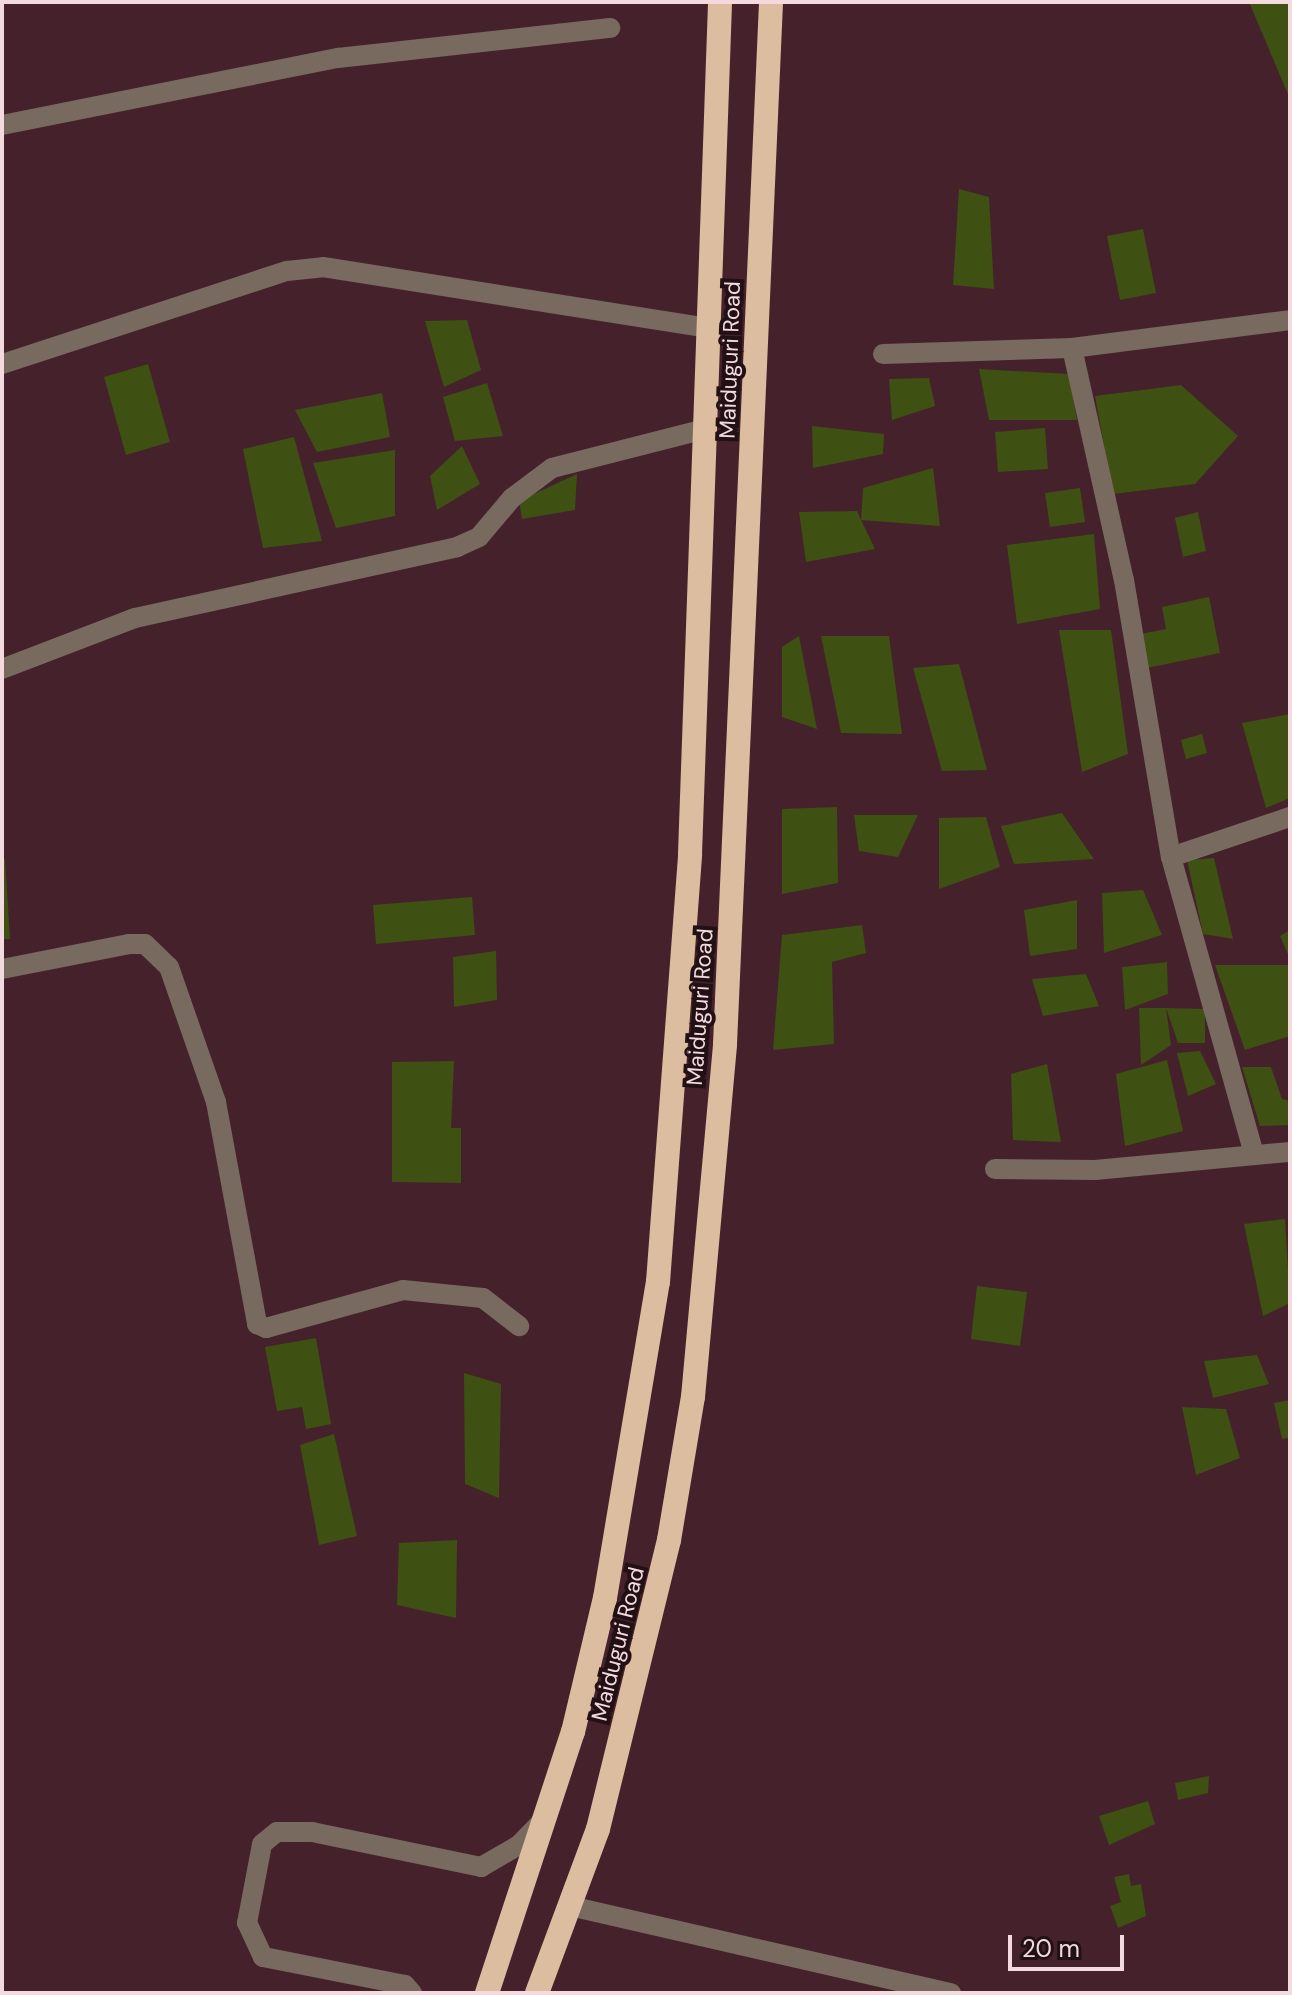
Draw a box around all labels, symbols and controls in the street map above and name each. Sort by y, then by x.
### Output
street label: Maiduguri Road [714,281,746,439]
street label: Maiduguri Road [681,928,719,1086]
street label: Maiduguri Road [586,1564,650,1724]
scale bar [1012,1919,1128,1969]
text: 20 m [1022,1933,1080,1964]

